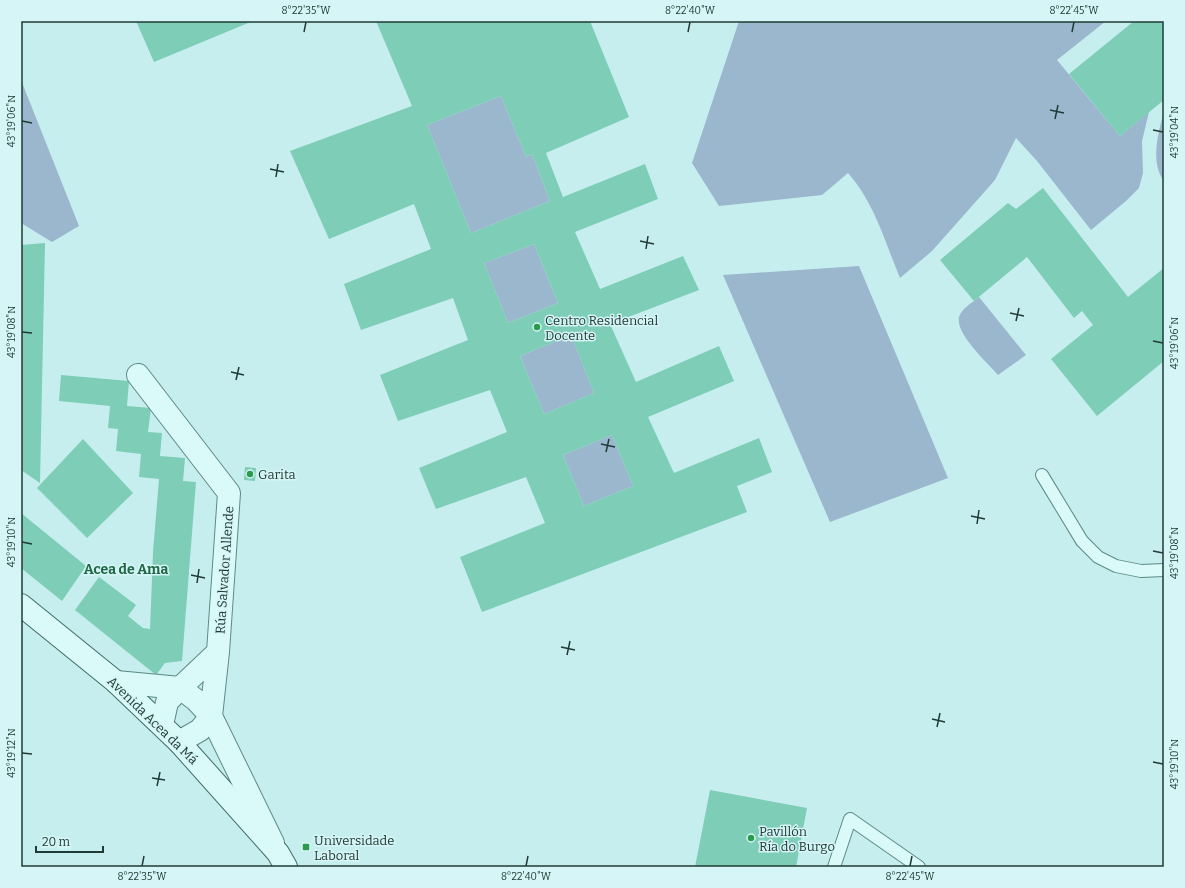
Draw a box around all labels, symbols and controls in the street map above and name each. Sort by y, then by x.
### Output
text: 8°22'35"W [282,5,331,17]
text: 8°22'40"W [665,5,716,17]
text: 8°22'45"W [1050,5,1099,17]
text: 43°19'06"N [6,95,18,147]
text: 43°19'04"N [1169,106,1181,158]
text: 43°19'08"N [6,306,18,358]
place label: Centro Residencial Docente [545,313,658,343]
text: 43°19'06"N [1169,317,1181,369]
marker: Centro Residencial Docente [532,322,542,332]
place label: Garita [258,467,296,482]
marker: Garita [245,469,255,479]
street label: Rúa Salvador Allende [213,506,236,634]
text: 43°19'10"N [6,517,18,567]
text: 43°19'08"N [1169,527,1181,579]
district label: Acea de Ama [84,561,168,578]
street label: Avenida Acea da Má [104,673,201,767]
text: 43°19'12"N [6,728,18,778]
text: 43°19'10"N [1169,739,1181,789]
place label: Pavillón Ría do Burgo [759,824,835,854]
scale bar [36,828,103,854]
place label: Universidade Laboral [314,833,394,863]
marker: Pavillón Ría do Burgo [746,833,756,843]
text: 20 m [42,835,71,849]
marker: Universidade Laboral [301,842,311,852]
text: 8°22'35"W [118,871,167,883]
text: 8°22'40"W [501,871,552,883]
text: 8°22'45"W [886,871,935,883]

